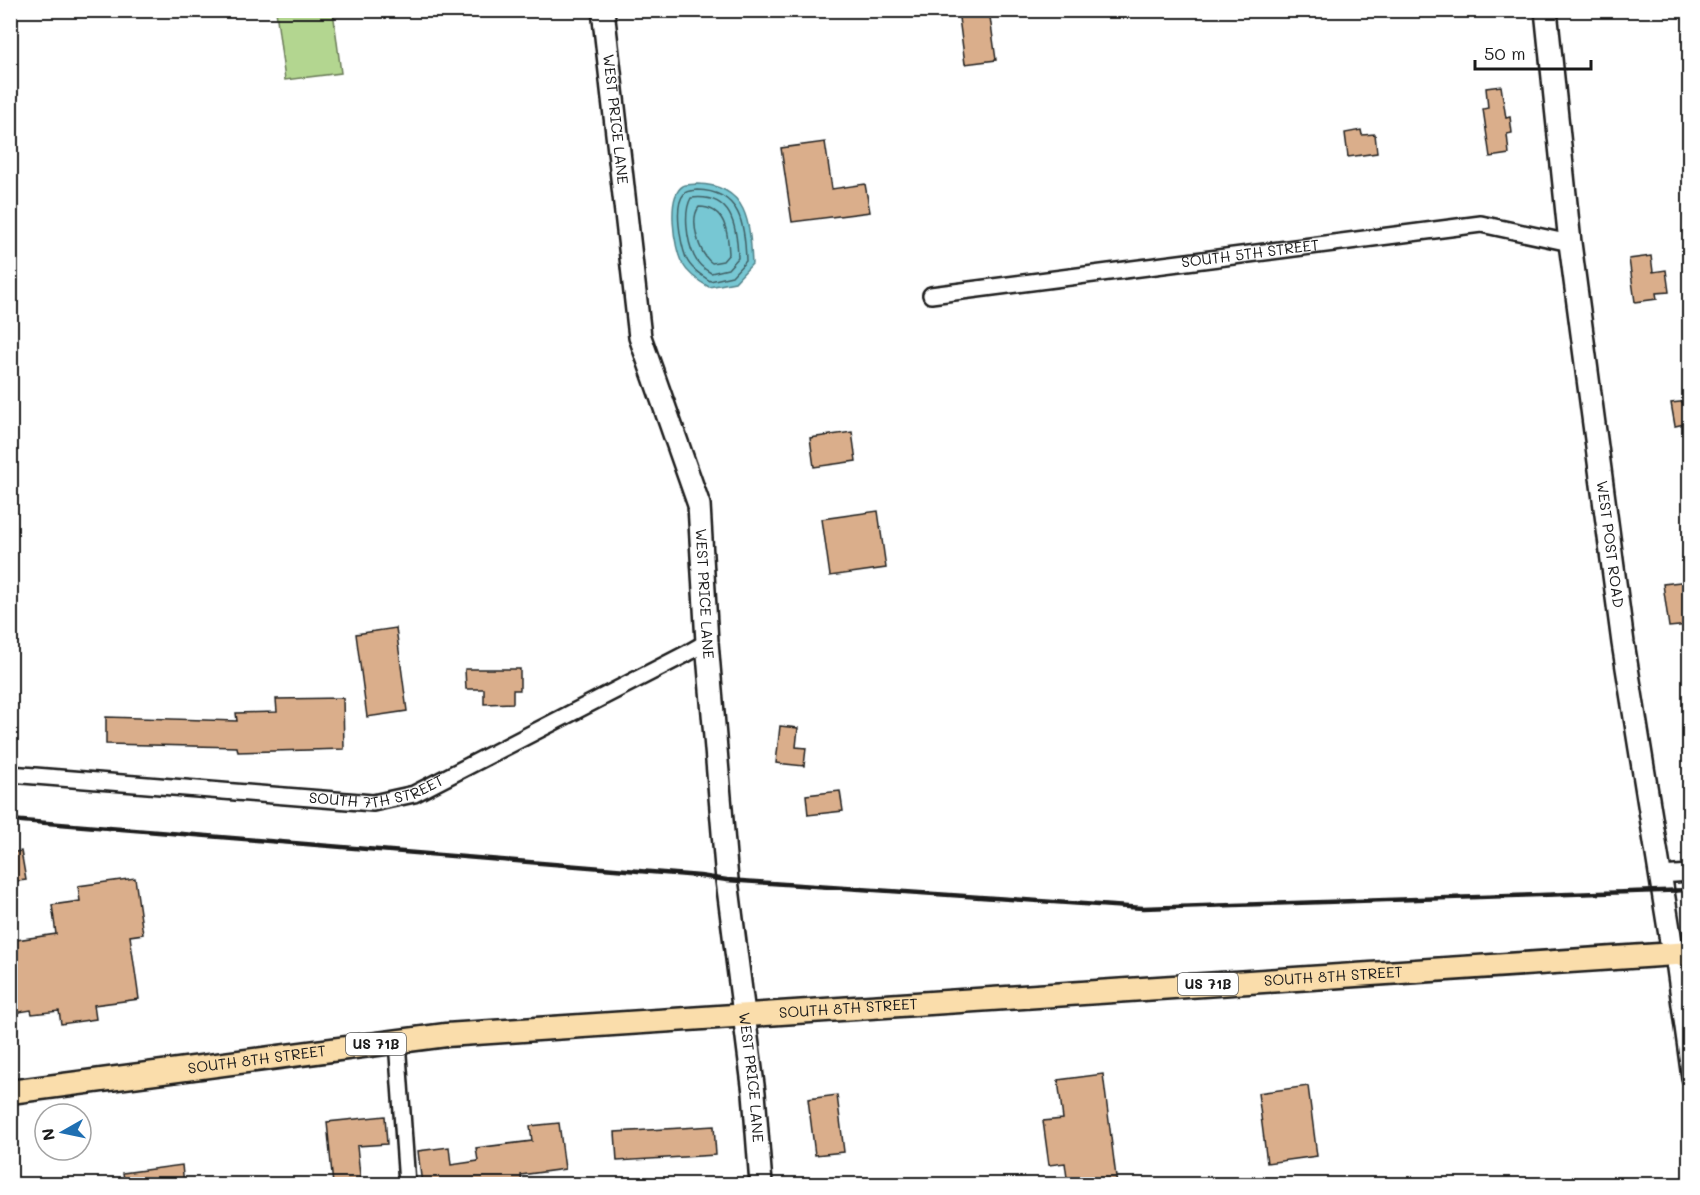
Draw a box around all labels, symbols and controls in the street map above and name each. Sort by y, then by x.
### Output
scale bar [1475,33,1590,71]
text: 50 m [1484,41,1526,65]
street label: WEST PRICE LANE [599,53,634,186]
street label: SOUTH 5TH STREET [1180,234,1320,272]
street label: WEST POST ROAD [1593,479,1629,609]
street label: WEST PRICE LANE [691,528,719,660]
street label: SOUTH 7TH STREET [308,770,447,812]
street label: SOUTH 8TH STREET [1263,961,1403,990]
road number: US 71B [1178,973,1238,995]
street label: SOUTH 8TH STREET [778,993,918,1022]
street label: WEST PRICE LANE [735,1011,769,1143]
road number: US 71B [346,1033,406,1055]
street label: SOUTH 8TH STREET [186,1040,327,1078]
north arrow [33,1102,93,1162]
text: N [36,1127,59,1142]

